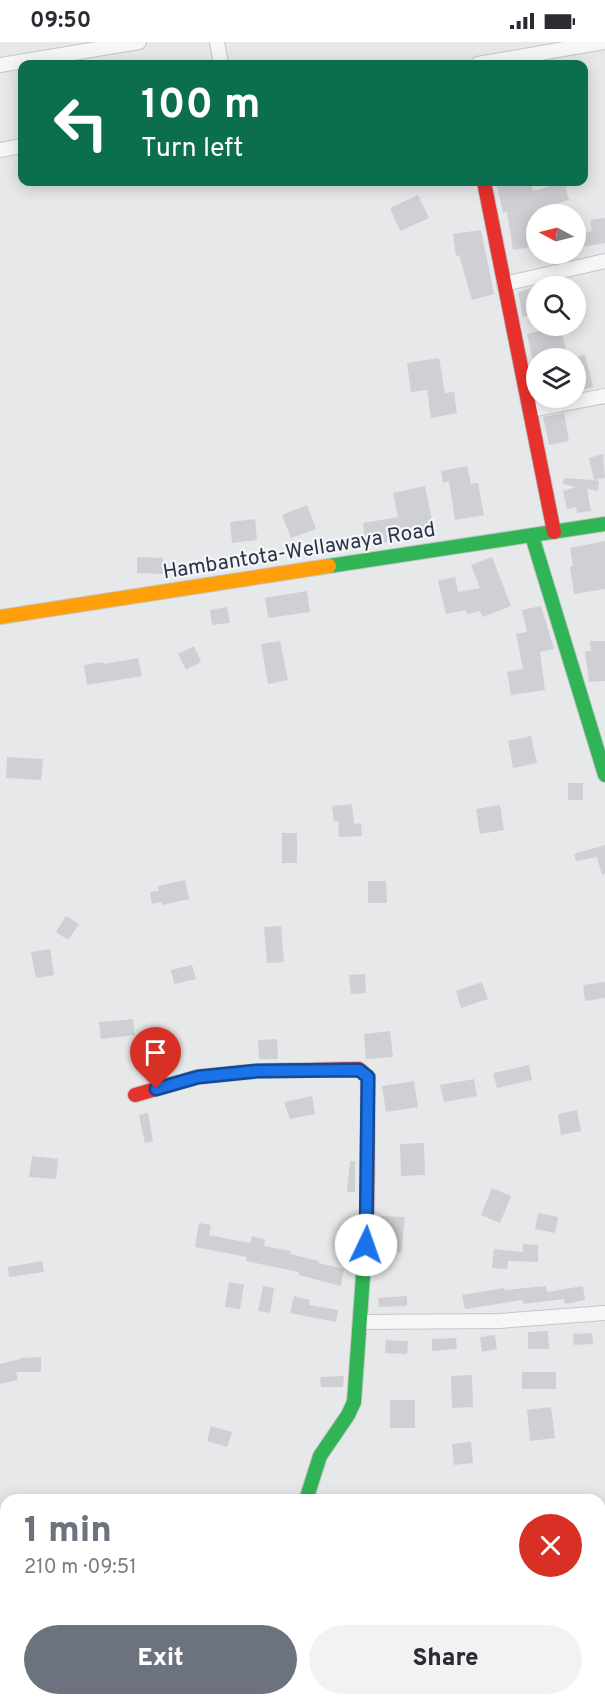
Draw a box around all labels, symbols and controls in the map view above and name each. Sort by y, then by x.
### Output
text: 09:50 [30,8,91,35]
text: 100 m [141,80,260,133]
icon: left [42,84,120,162]
text: Turn left [141,132,243,166]
north arrow [526,204,586,264]
map controls [526,204,586,408]
button: search [526,276,586,336]
button: layers [526,348,586,408]
street label: Hambantota-Wellawaya Road [161,517,437,586]
pin [130,1027,181,1089]
icon: arrive [139,1036,172,1069]
position arrow [334,1213,398,1277]
text: 1 min [24,1509,112,1555]
button: close [519,1514,582,1577]
text: 210 m · 09:51 [24,1555,137,1581]
button: Exit [24,1625,297,1694]
button: Share [309,1625,582,1694]

